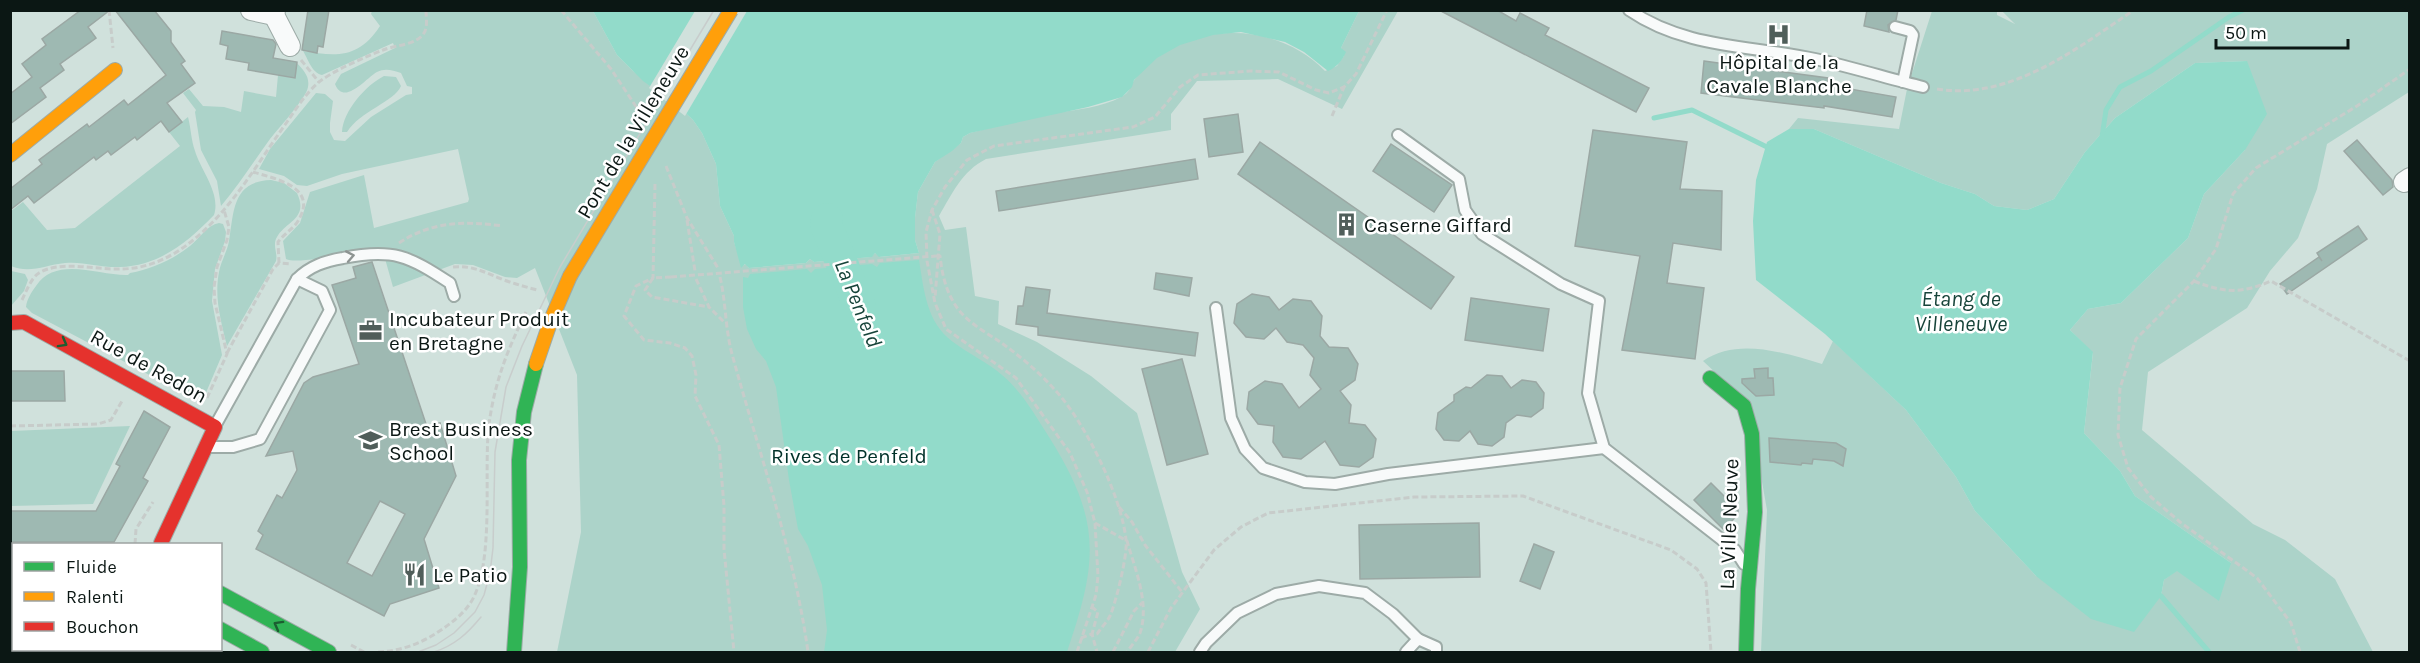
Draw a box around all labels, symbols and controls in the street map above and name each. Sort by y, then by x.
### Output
scale bar [2216,12,2348,50]
hospital icon: Hôpital de la Cavale Blanche [1766,21,1792,47]
text: 50 m [2225,22,2267,44]
street label: Pont de la Villeneuve [572,41,694,223]
place label: Hôpital de la Cavale Blanche [1706,50,1852,98]
building icon: Caserne Giffard [1333,212,1359,238]
place label: Caserne Giffard [1364,213,1512,237]
one-way arrow [345,250,355,263]
water label: La Penfeld [829,256,888,351]
water label: Étang de Villeneuve [1915,286,2007,337]
place label: Incubateur Produit en Bretagne [389,307,569,355]
office icon: Incubateur Produit en Bretagne [358,318,384,344]
street label: Rue de Redon [86,324,212,408]
one-way arrow [57,336,68,347]
place label: Brest Business School [389,417,533,465]
school or university icon: Brest Business School [358,428,384,454]
park label: Rives de Penfeld [771,444,927,468]
street label: La Ville Neuve [1715,458,1743,590]
legend [12,543,222,651]
text: Fluide [66,556,117,578]
restaurant icon: Le Patio [402,562,428,588]
place label: Le Patio [433,563,507,587]
text: Ralenti [66,586,124,608]
text: Bouchon [66,616,139,638]
one-way arrow [274,621,284,632]

